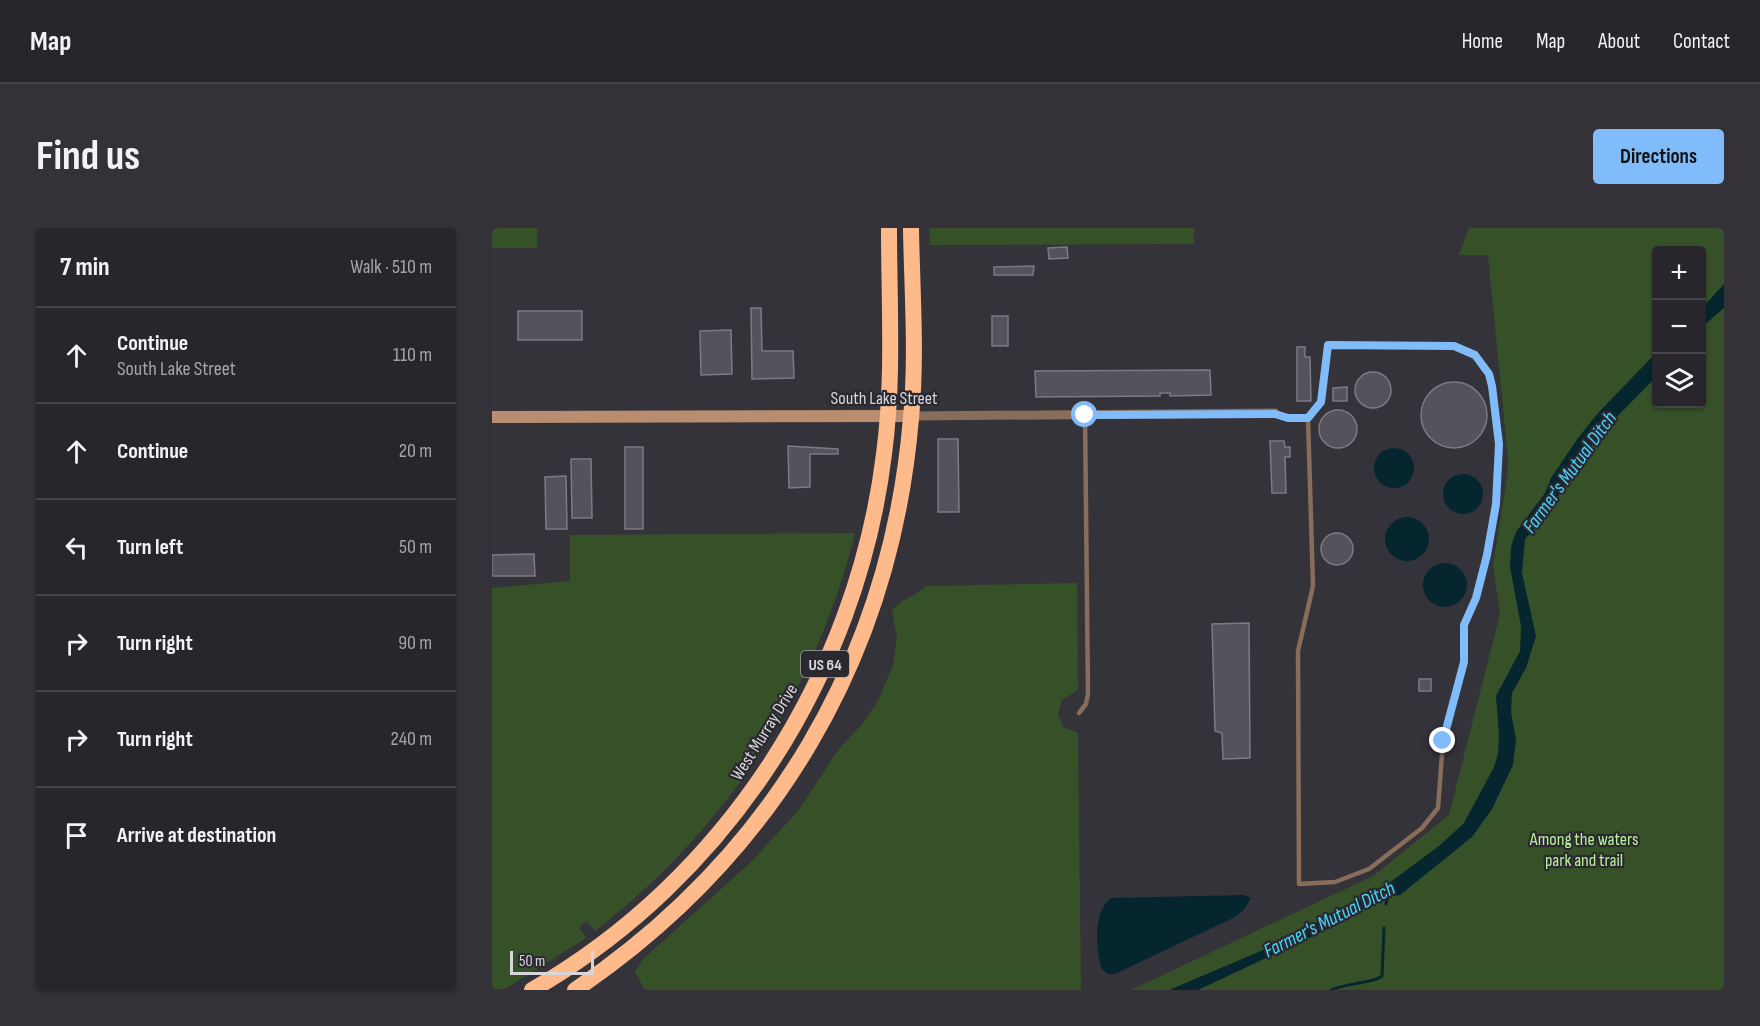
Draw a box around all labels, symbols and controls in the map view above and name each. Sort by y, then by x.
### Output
text: Map [30,25,71,58]
text: Home [1462,29,1503,54]
text: Map [1536,29,1565,54]
text: About [1598,29,1640,54]
text: Contact [1673,29,1730,54]
button: Directions [1593,129,1724,184]
text: Find us [36,131,140,182]
map controls [1652,246,1706,408]
button: + [1652,246,1706,300]
text: 7 min [60,252,109,283]
text: Walk · 510 m [350,255,432,279]
button: − [1652,300,1706,354]
text: Continue [117,330,188,357]
icon: ahead [60,339,93,372]
text: 110 m [393,343,432,367]
button: layers [1652,354,1706,408]
text: South Lake Street [117,357,236,381]
street label: South Lake Street [830,388,938,409]
route start [1071,401,1097,427]
water label: Farmer's Mutual Ditch [1518,407,1622,538]
icon: ahead [60,435,93,468]
text: Continue [117,438,188,465]
text: 20 m [399,439,432,463]
icon: left [60,531,93,564]
text: Turn left [117,534,183,561]
text: 50 m [399,535,432,559]
icon: right [60,627,93,660]
text: Turn right [117,630,193,657]
text: 90 m [398,631,432,655]
road number: US 64 [801,651,849,677]
street label: West Murray Drive [726,680,802,784]
icon: right [60,723,93,756]
text: Turn right [117,726,193,753]
text: 240 m [391,727,432,751]
route end [1429,727,1455,753]
icon: arrive [60,819,93,852]
text: Arrive at destination [117,822,276,849]
park label: Among the waters park and trail [1529,829,1638,871]
water label: Farmer's Mutual Ditch [1260,876,1399,963]
scale bar [510,948,594,976]
text: 50 m [519,952,545,971]

